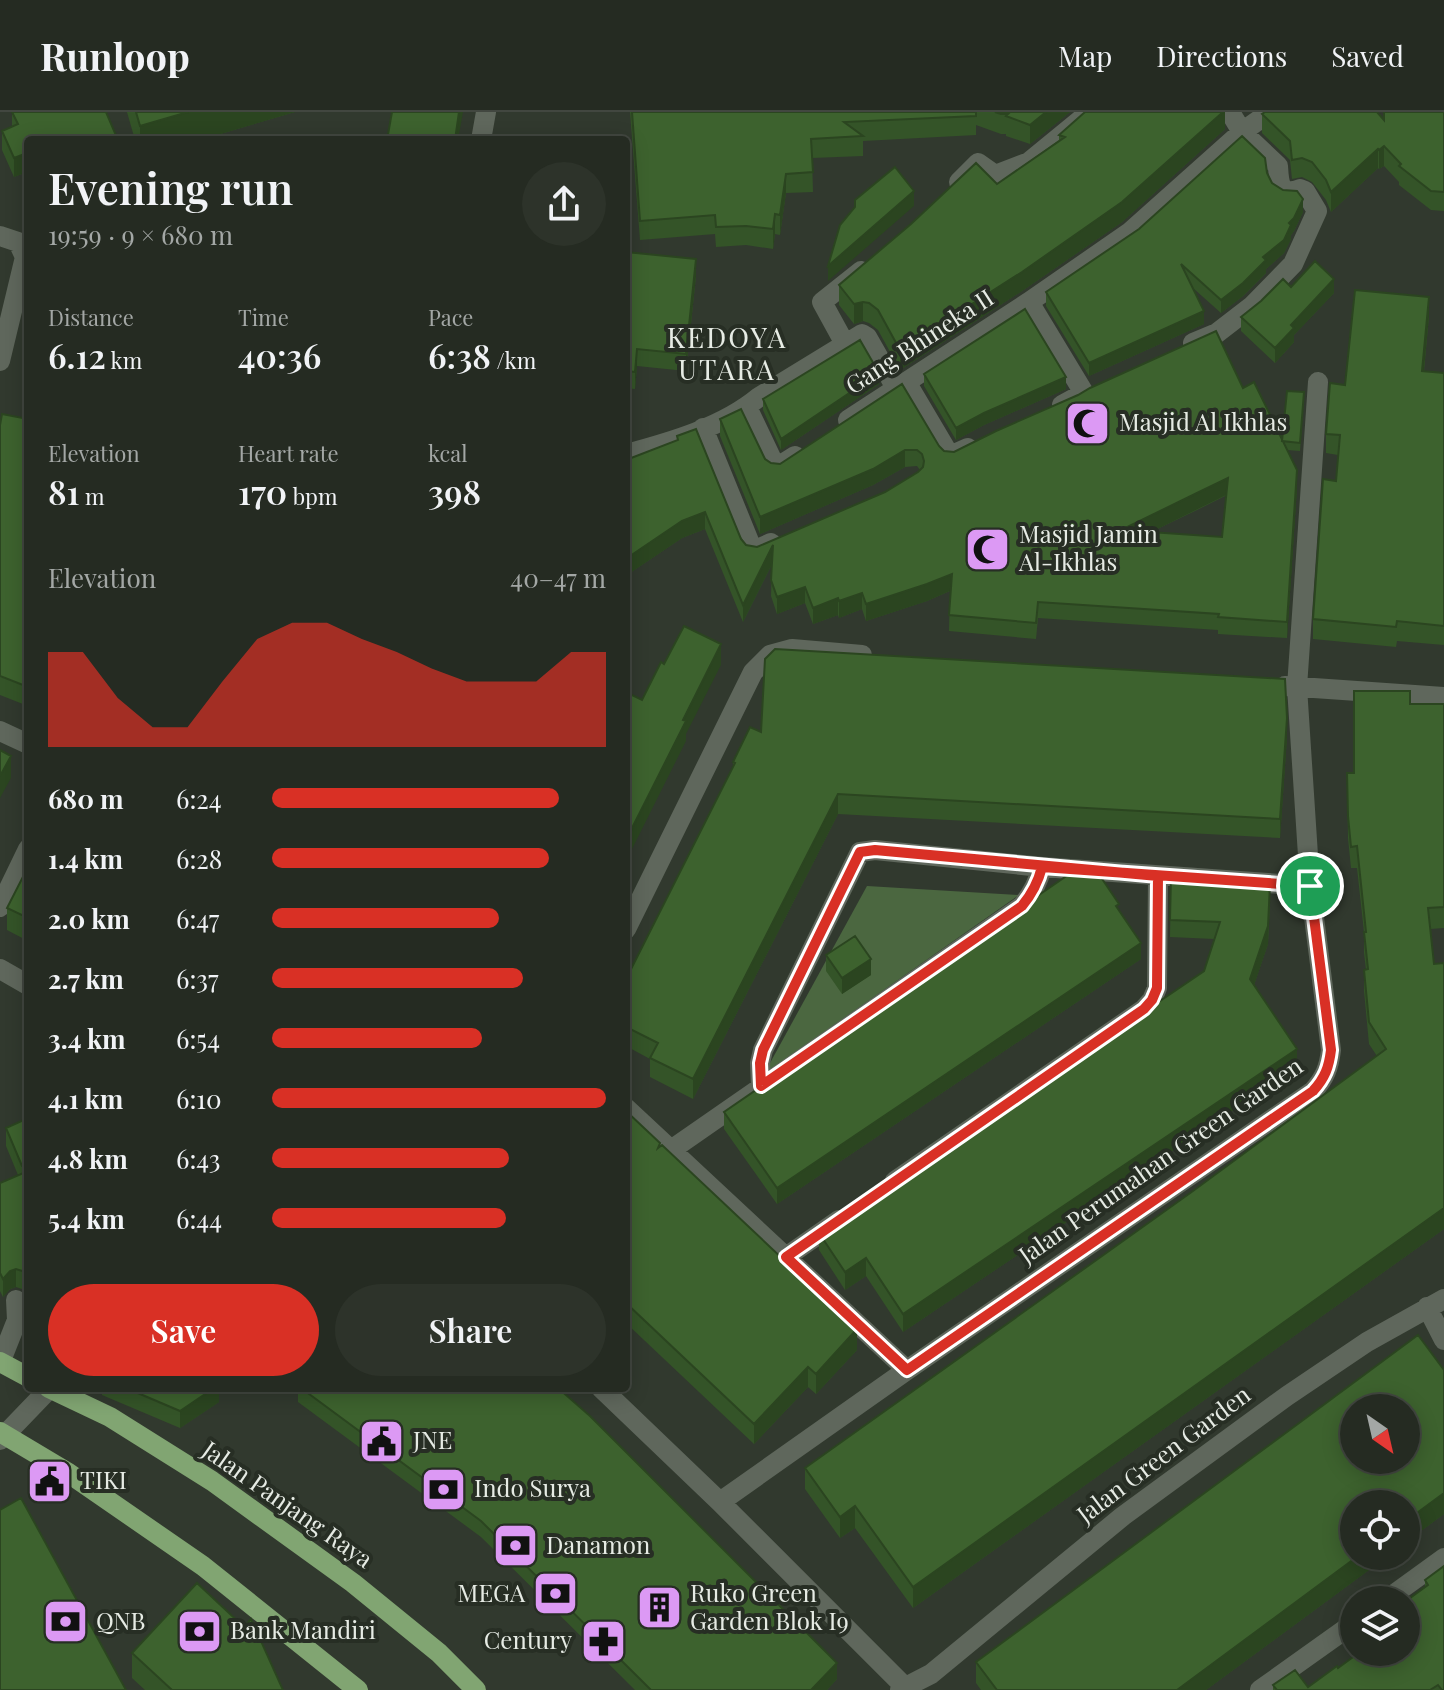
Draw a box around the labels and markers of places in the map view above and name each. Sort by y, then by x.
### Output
mosque icon: Masjid Al Ikhlas [1064,399,1112,447]
place label: Masjid Al Ikhlas [1119,405,1287,437]
place label: Masjid Jamin Al-Ikhlas [1018,517,1158,577]
mosque icon: Masjid Jamin Al-Ikhlas [964,525,1012,573]
pin [1276,852,1344,920]
public building icon: JNE [358,1417,406,1465]
place label: JNE [412,1423,452,1455]
public building icon: TIKI [25,1457,73,1505]
place label: TIKI [80,1463,127,1495]
bank icon: Indo Surya [419,1465,467,1513]
place label: Indo Surya [474,1471,591,1503]
bank icon: Danamon [491,1522,539,1570]
place label: Danamon [546,1528,650,1560]
bank icon: MEGA [532,1570,580,1618]
place label: MEGA [457,1576,526,1608]
place label: Ruko Green Garden Blok I9 [690,1576,849,1636]
building icon: Ruko Green Garden Blok I9 [635,1584,683,1632]
bank icon: QNB [41,1598,89,1646]
place label: QNB [96,1604,146,1636]
bank icon: Bank Mandiri [175,1607,223,1655]
place label: Bank Mandiri [230,1613,376,1645]
pharmacy icon: Century [579,1617,627,1665]
place label: Century [484,1623,572,1655]

